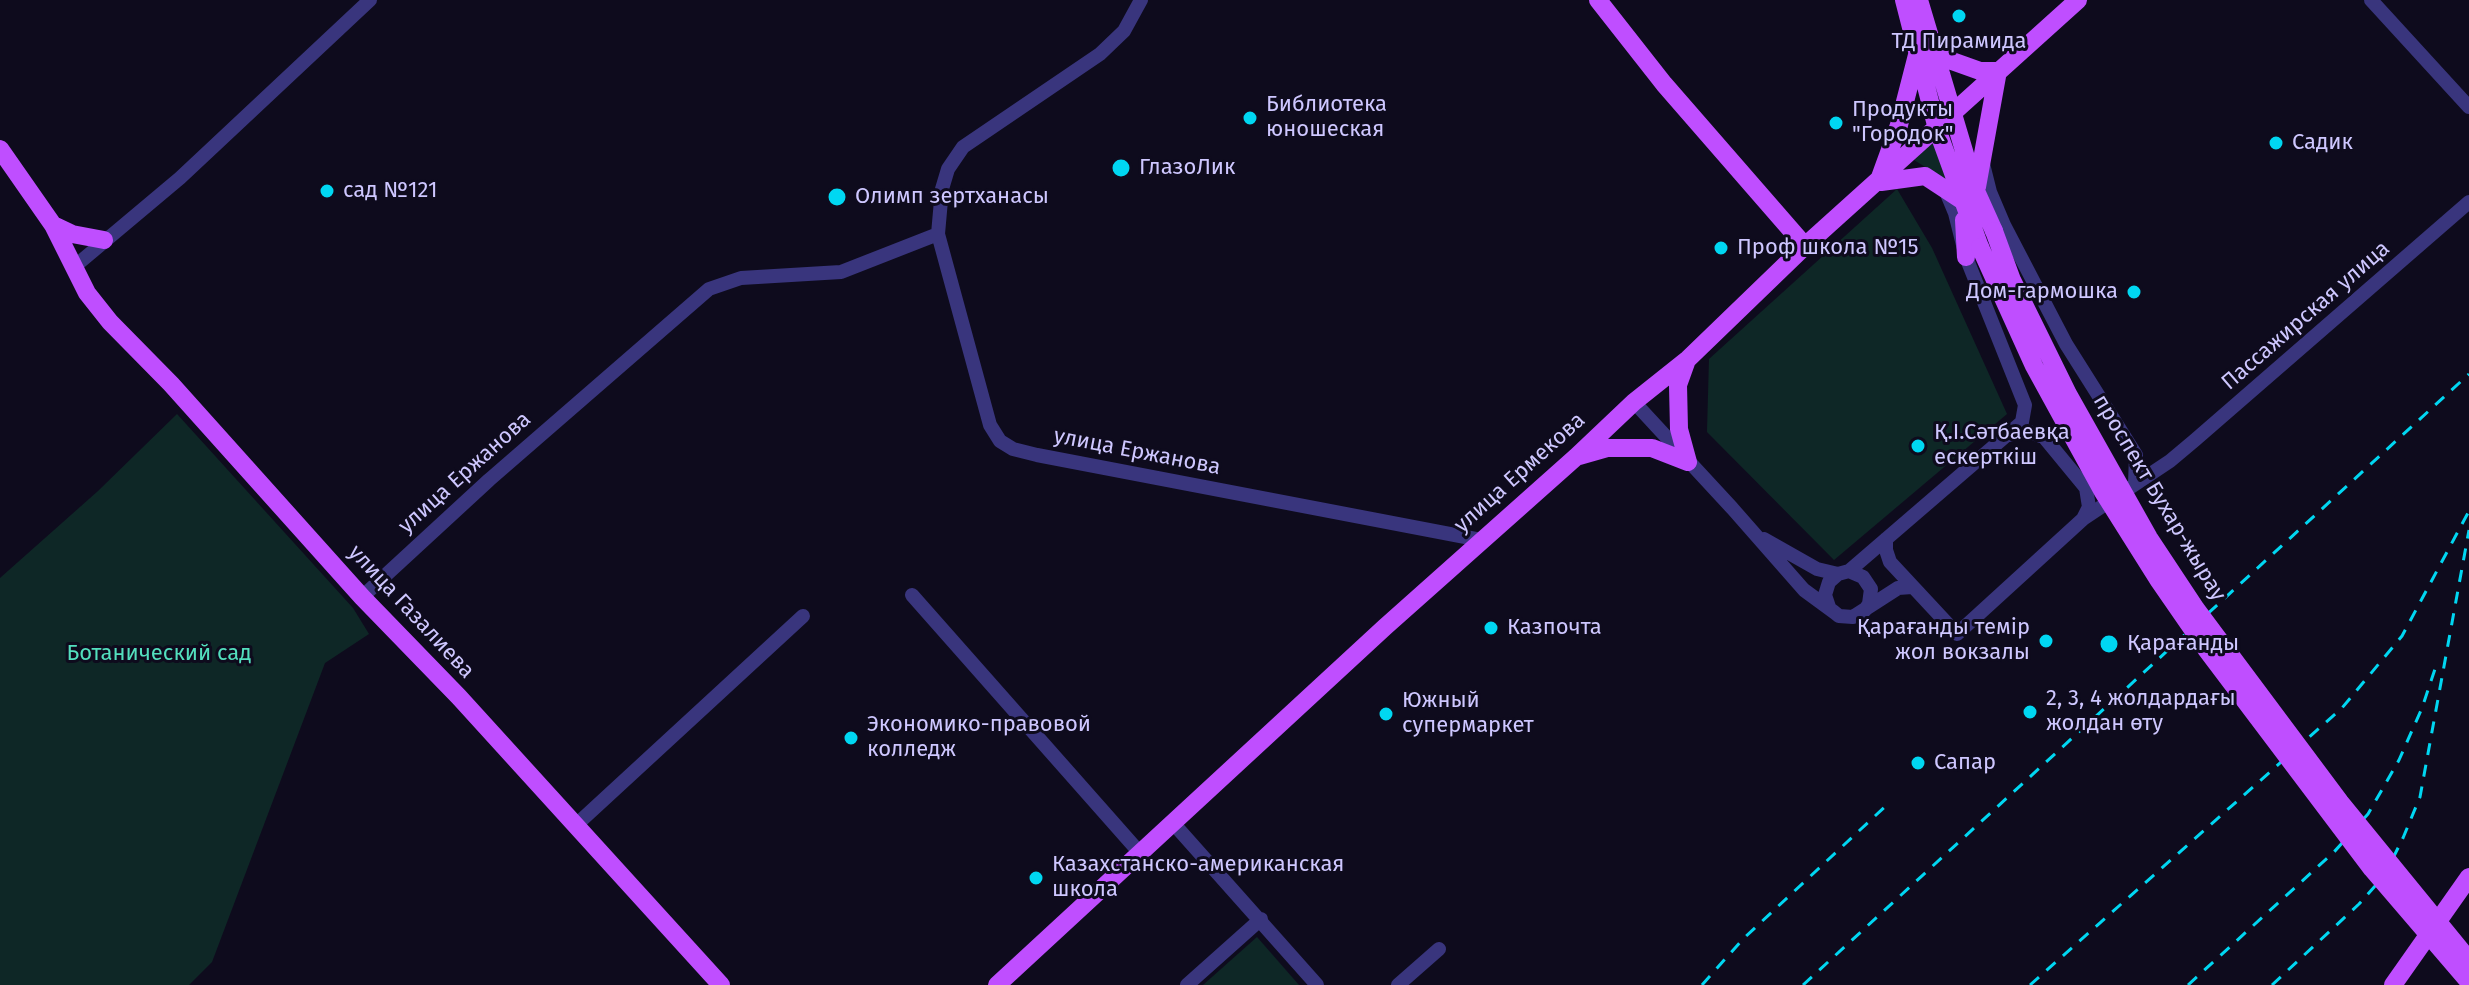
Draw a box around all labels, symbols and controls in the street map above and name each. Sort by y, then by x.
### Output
marker: ТД Пирамида [1950,7,1968,25]
place label: ТД Пирамида [1892,29,2026,55]
place label: Библиотека юношеская [1266,92,1387,144]
place label: Продукты "Городок" [1852,97,1954,148]
marker: Библиотека юношеская [1241,109,1259,127]
marker: Продукты "Городок" [1827,114,1845,132]
place label: Садик [2292,130,2353,156]
marker: Садик [2267,134,2285,152]
place label: ГлазоЛик [1139,155,1235,181]
marker: ГлазоЛик [1110,157,1132,179]
place label: сад №121 [343,178,437,204]
marker: сад №121 [318,182,336,200]
place label: Олимп зертханасы [855,184,1049,210]
marker: Олимп зертханасы [826,186,848,208]
place label: Проф школа №15 [1737,235,1919,261]
street label: Пассажирская улица [2217,236,2395,396]
marker: Проф школа №15 [1712,239,1730,257]
place label: Дом-гармошка [1966,279,2118,305]
marker: Дом-гармошка [2125,283,2143,301]
street label: проспект Бухар-жырау [2087,390,2231,606]
street label: улица Ержанова [393,407,537,539]
street label: улица Ермекова [1449,407,1591,539]
place label: Қ.І.Сәтбаевқа ескерткіш [1934,420,2070,472]
street label: улица Ержанова [1051,423,1223,481]
marker: Қ.І.Сәтбаевқа ескерткіш [1909,437,1927,455]
street label: улица Газалиева [342,540,480,684]
place label: Казпочта [1507,615,1602,641]
place label: Қарағанды темір жол вокзалы [1857,615,2030,666]
marker: Казпочта [1482,619,1500,637]
place label: Қарағанды [2127,631,2239,657]
marker: Қарағанды темір жол вокзалы [2037,632,2055,650]
marker: Қарағанды [2098,633,2120,655]
park label: Ботанический сад [66,641,252,667]
place label: 2, 3, 4 жолдардағы жолдан өту [2046,686,2236,738]
place label: Южный супермаркет [1402,688,1534,740]
marker: 2, 3, 4 жолдардағы жолдан өту [2021,703,2039,721]
marker: Южный супермаркет [1377,705,1395,723]
place label: Экономико-правовой колледж [867,712,1091,764]
marker: Экономико-правовой колледж [842,729,860,747]
place label: Сапар [1934,750,1996,776]
marker: Сапар [1909,754,1927,772]
place label: Казахстанско-американская школа [1052,852,1344,904]
marker: Казахстанско-американская школа [1027,869,1045,887]

